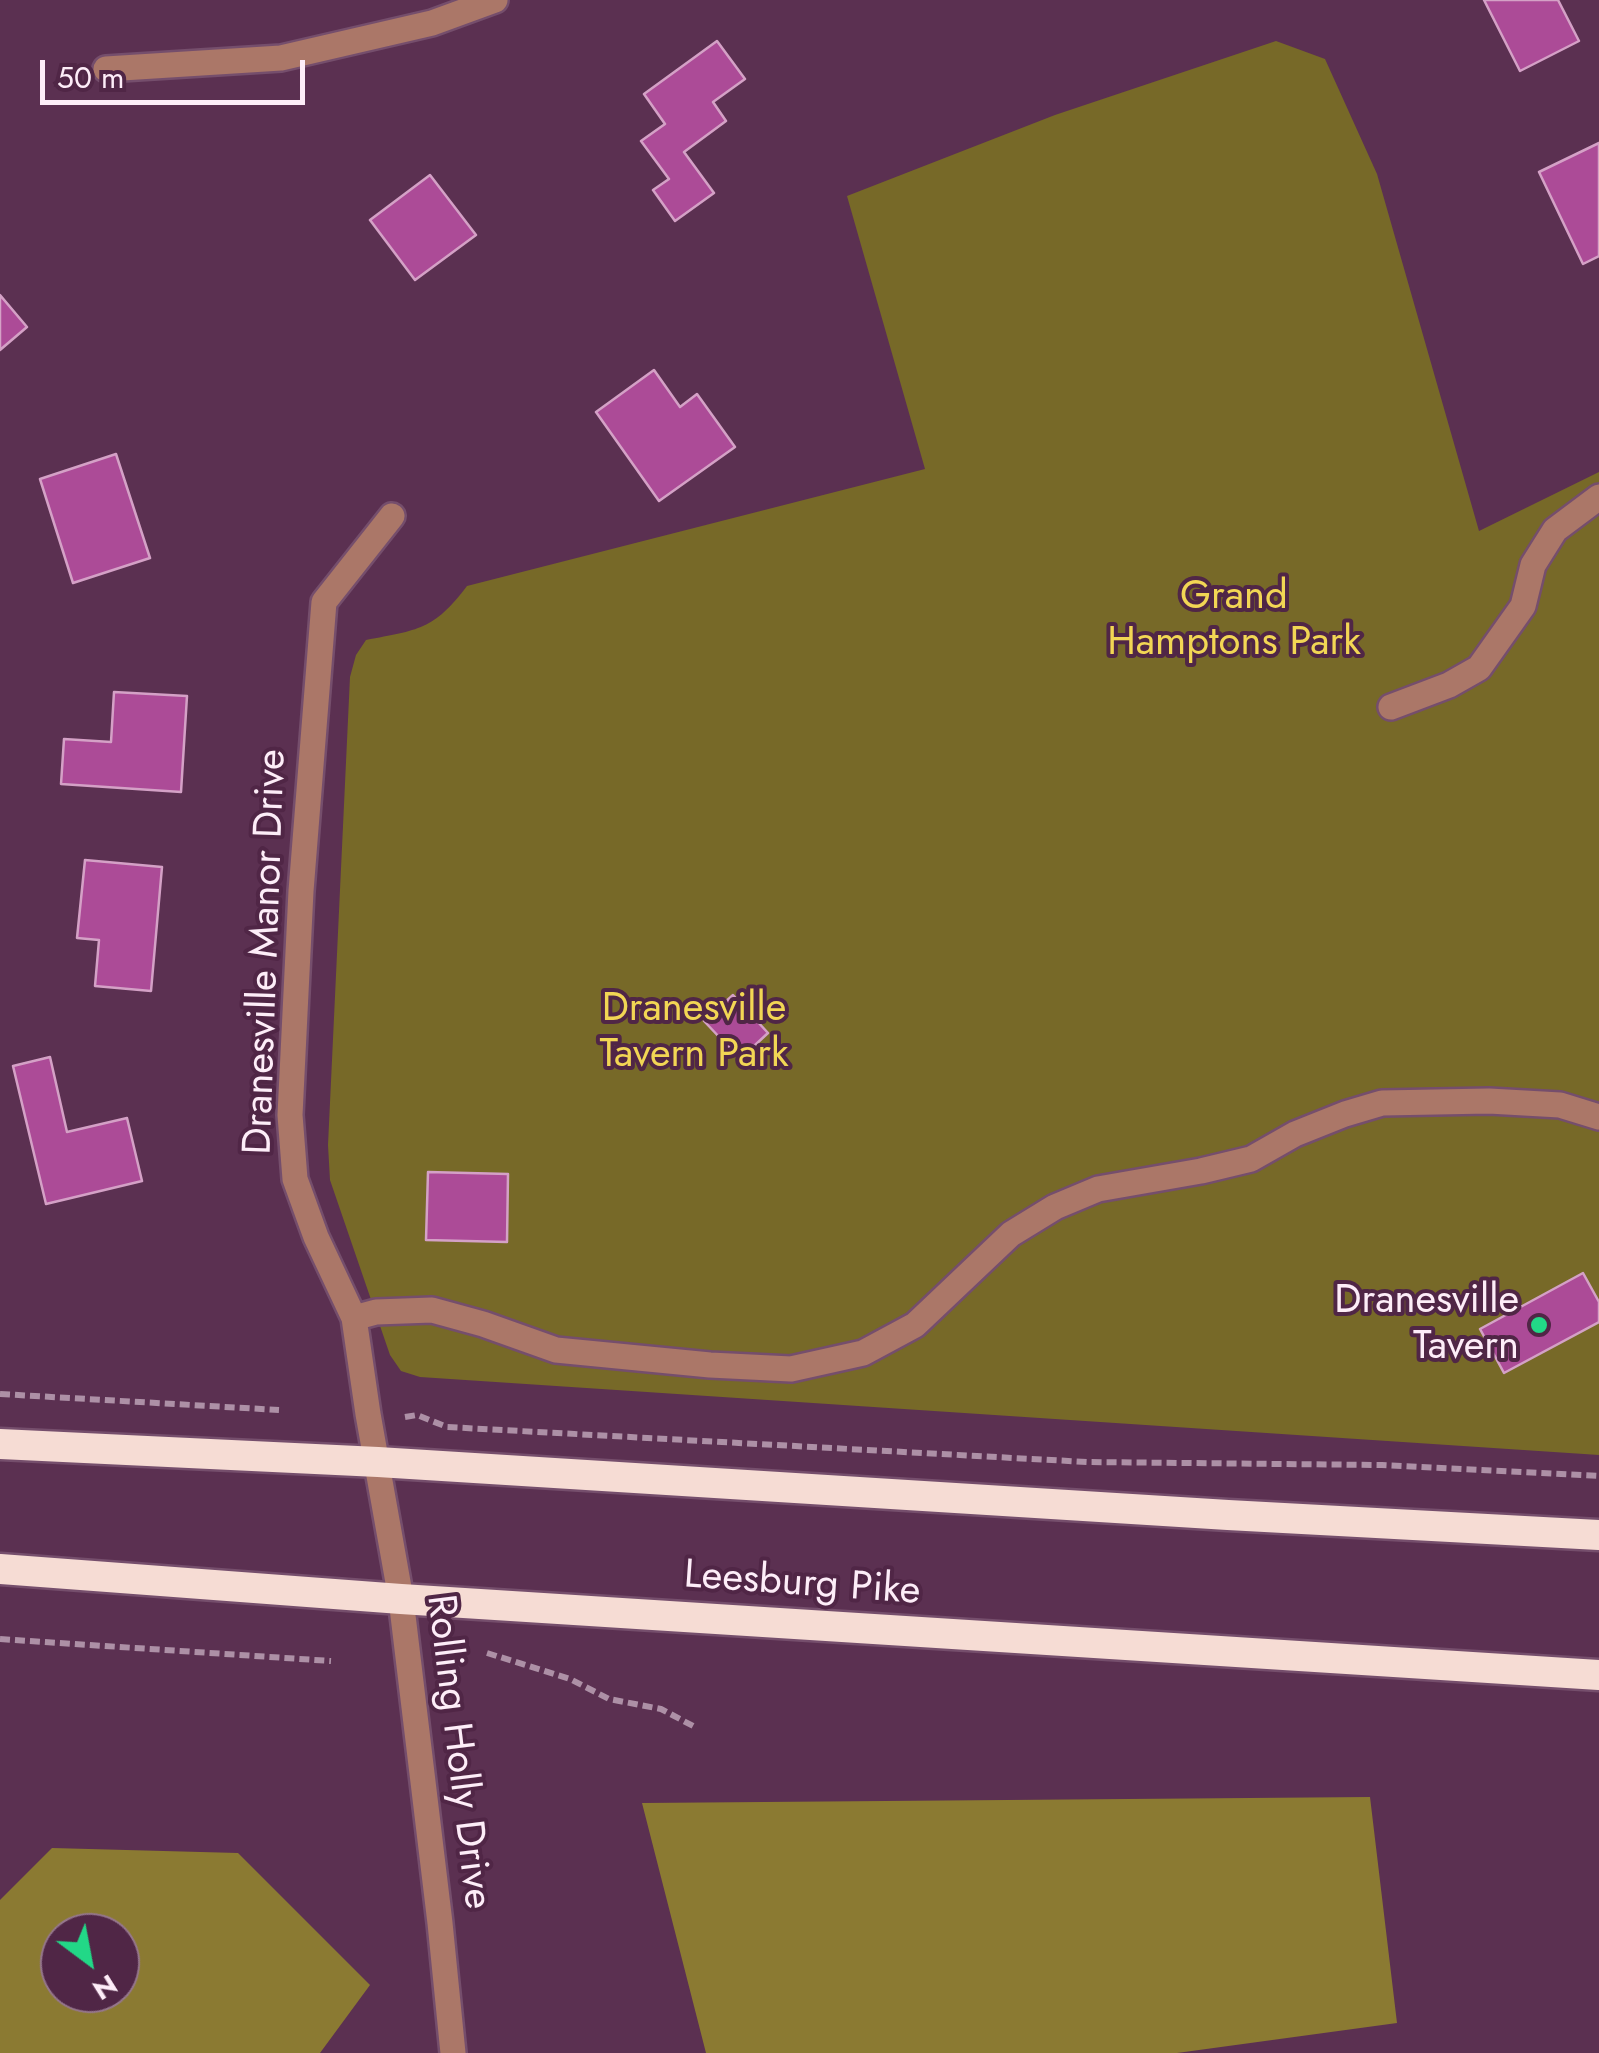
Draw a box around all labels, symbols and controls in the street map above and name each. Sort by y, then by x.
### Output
scale bar [45,40,310,102]
text: 50 m [57,56,124,99]
park label: Grand Hamptons Park [1107,574,1361,668]
street label: Dranesville Manor Drive [236,748,298,1156]
park label: Dranesville Tavern Park [599,986,789,1080]
place label: Dranesville Tavern [1334,1278,1519,1372]
marker: Dranesville Tavern [1528,1314,1550,1336]
street label: Leesburg Pike [682,1553,922,1617]
street label: Rolling Holly Drive [414,1592,500,1912]
north arrow [40,1913,140,2013]
text: N [85,1964,125,2010]

